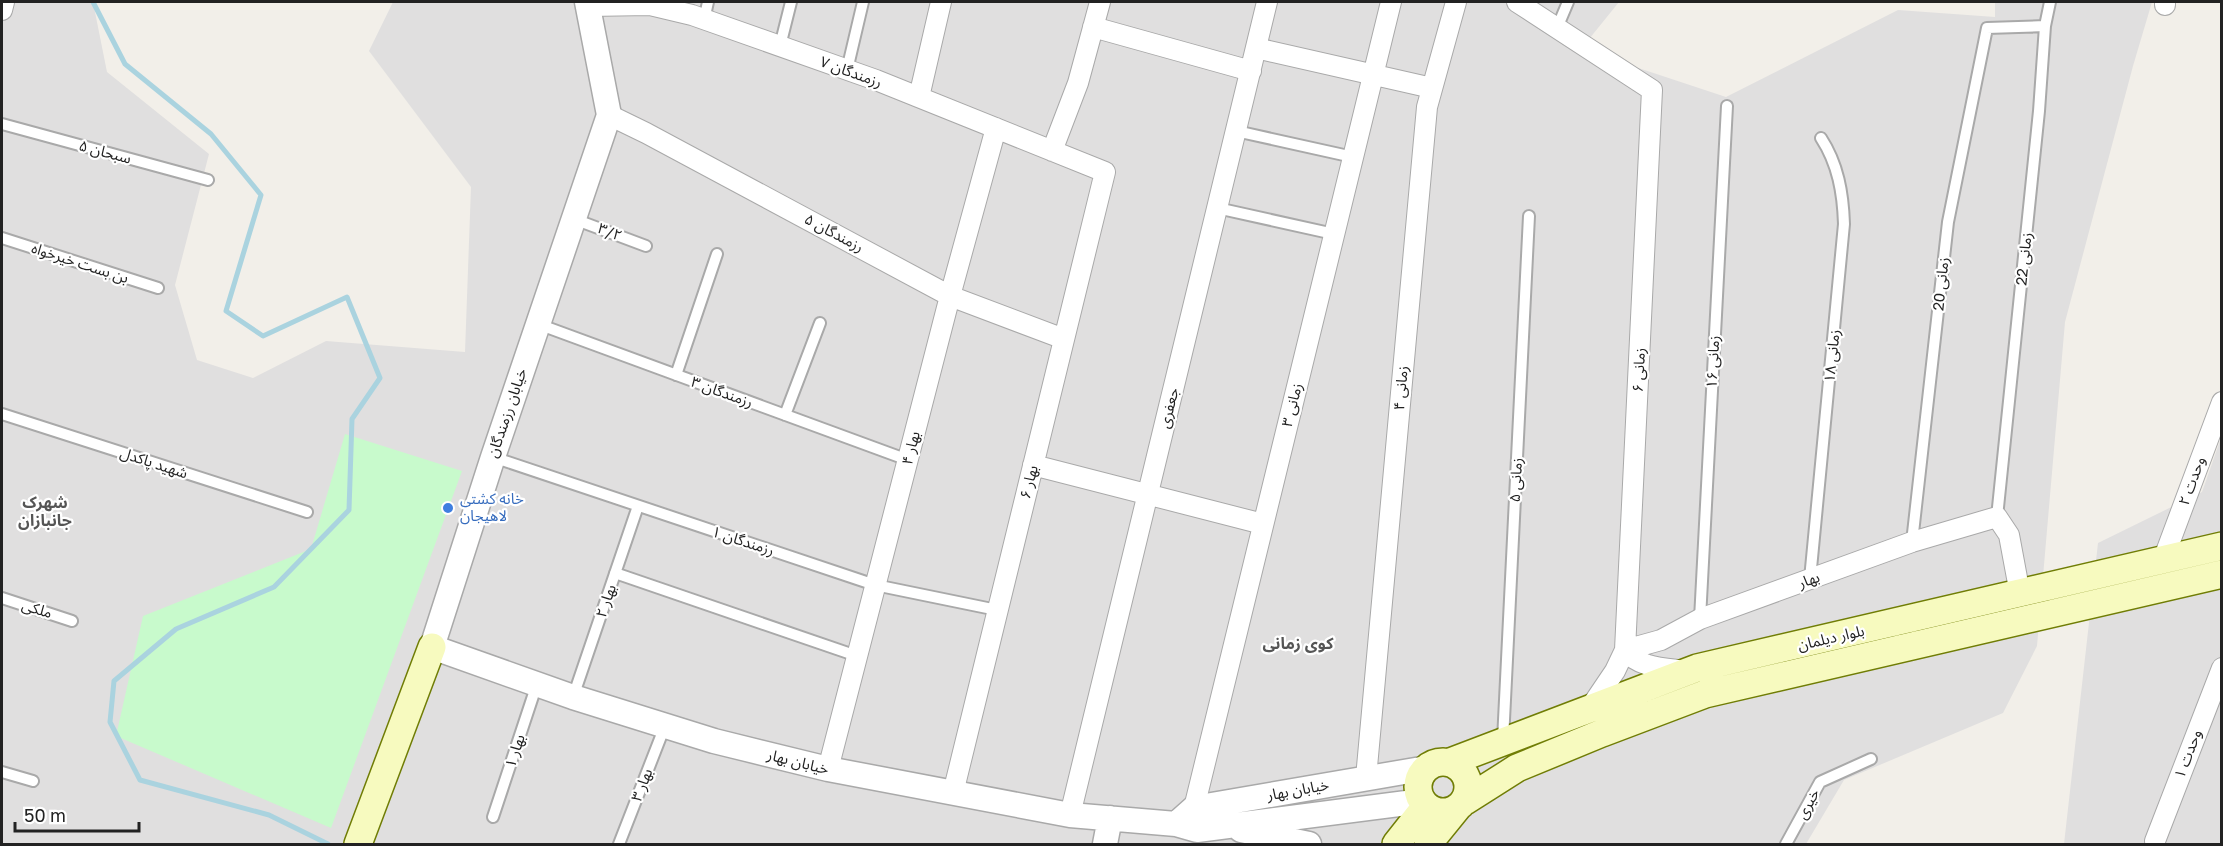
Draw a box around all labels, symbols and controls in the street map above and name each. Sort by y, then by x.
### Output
street label: رزمندگان ۷ [818,52,885,92]
street label: سبحان ۵ [77,135,134,168]
street label: رزمندگان ۵ [801,209,867,256]
street label: ۳/۲ [596,218,625,244]
street label: زمانی 22 [2011,231,2036,286]
street label: بن بست خیرخواه [29,238,131,287]
street label: زمانی 20 [1928,256,1953,312]
street label: زمانی ۱۸ [1819,329,1844,383]
street label: زمانی ۱۶ [1702,335,1723,389]
street label: زمانی ۶ [1628,347,1649,393]
street label: خیابان رزمندگان [482,365,531,460]
street label: زمانی ۴ [1389,365,1412,411]
street label: رزمندگان ۳ [689,372,756,412]
street label: زمانی ۳ [1277,381,1306,429]
street label: جعفری [1154,385,1183,430]
street label: بهار ۴ [897,429,924,467]
street label: شهید پاکدل [118,443,191,484]
street label: وحدت ۲ [2174,454,2209,508]
street label: زمانی ۵ [1505,457,1526,503]
street label: بهار ۶ [1015,463,1042,501]
place label: خانه کشتی لاهیجان [460,489,524,525]
district label: شهرک جانبازان [18,492,72,530]
marker: خانه کشتی لاهیجان [441,501,455,515]
street label: رزمندگان ۱ [710,522,777,560]
street label: بهار [1795,567,1822,592]
street label: بهار ۲ [591,582,620,620]
street label: ملکی [20,595,55,622]
street label: بلوار دیلمان [1796,621,1866,654]
district label: کوی زمانی [1263,633,1334,653]
street label: وحدت ۱ [2170,727,2205,781]
street label: بهار ۱ [500,732,529,770]
street label: خیابان بهار [764,744,831,778]
street label: بهار ۳ [627,766,656,804]
street label: خیابان بهار [1264,775,1331,804]
street label: خیری [1792,785,1823,822]
scale bar [15,795,140,833]
text: 50 m [24,804,66,826]

